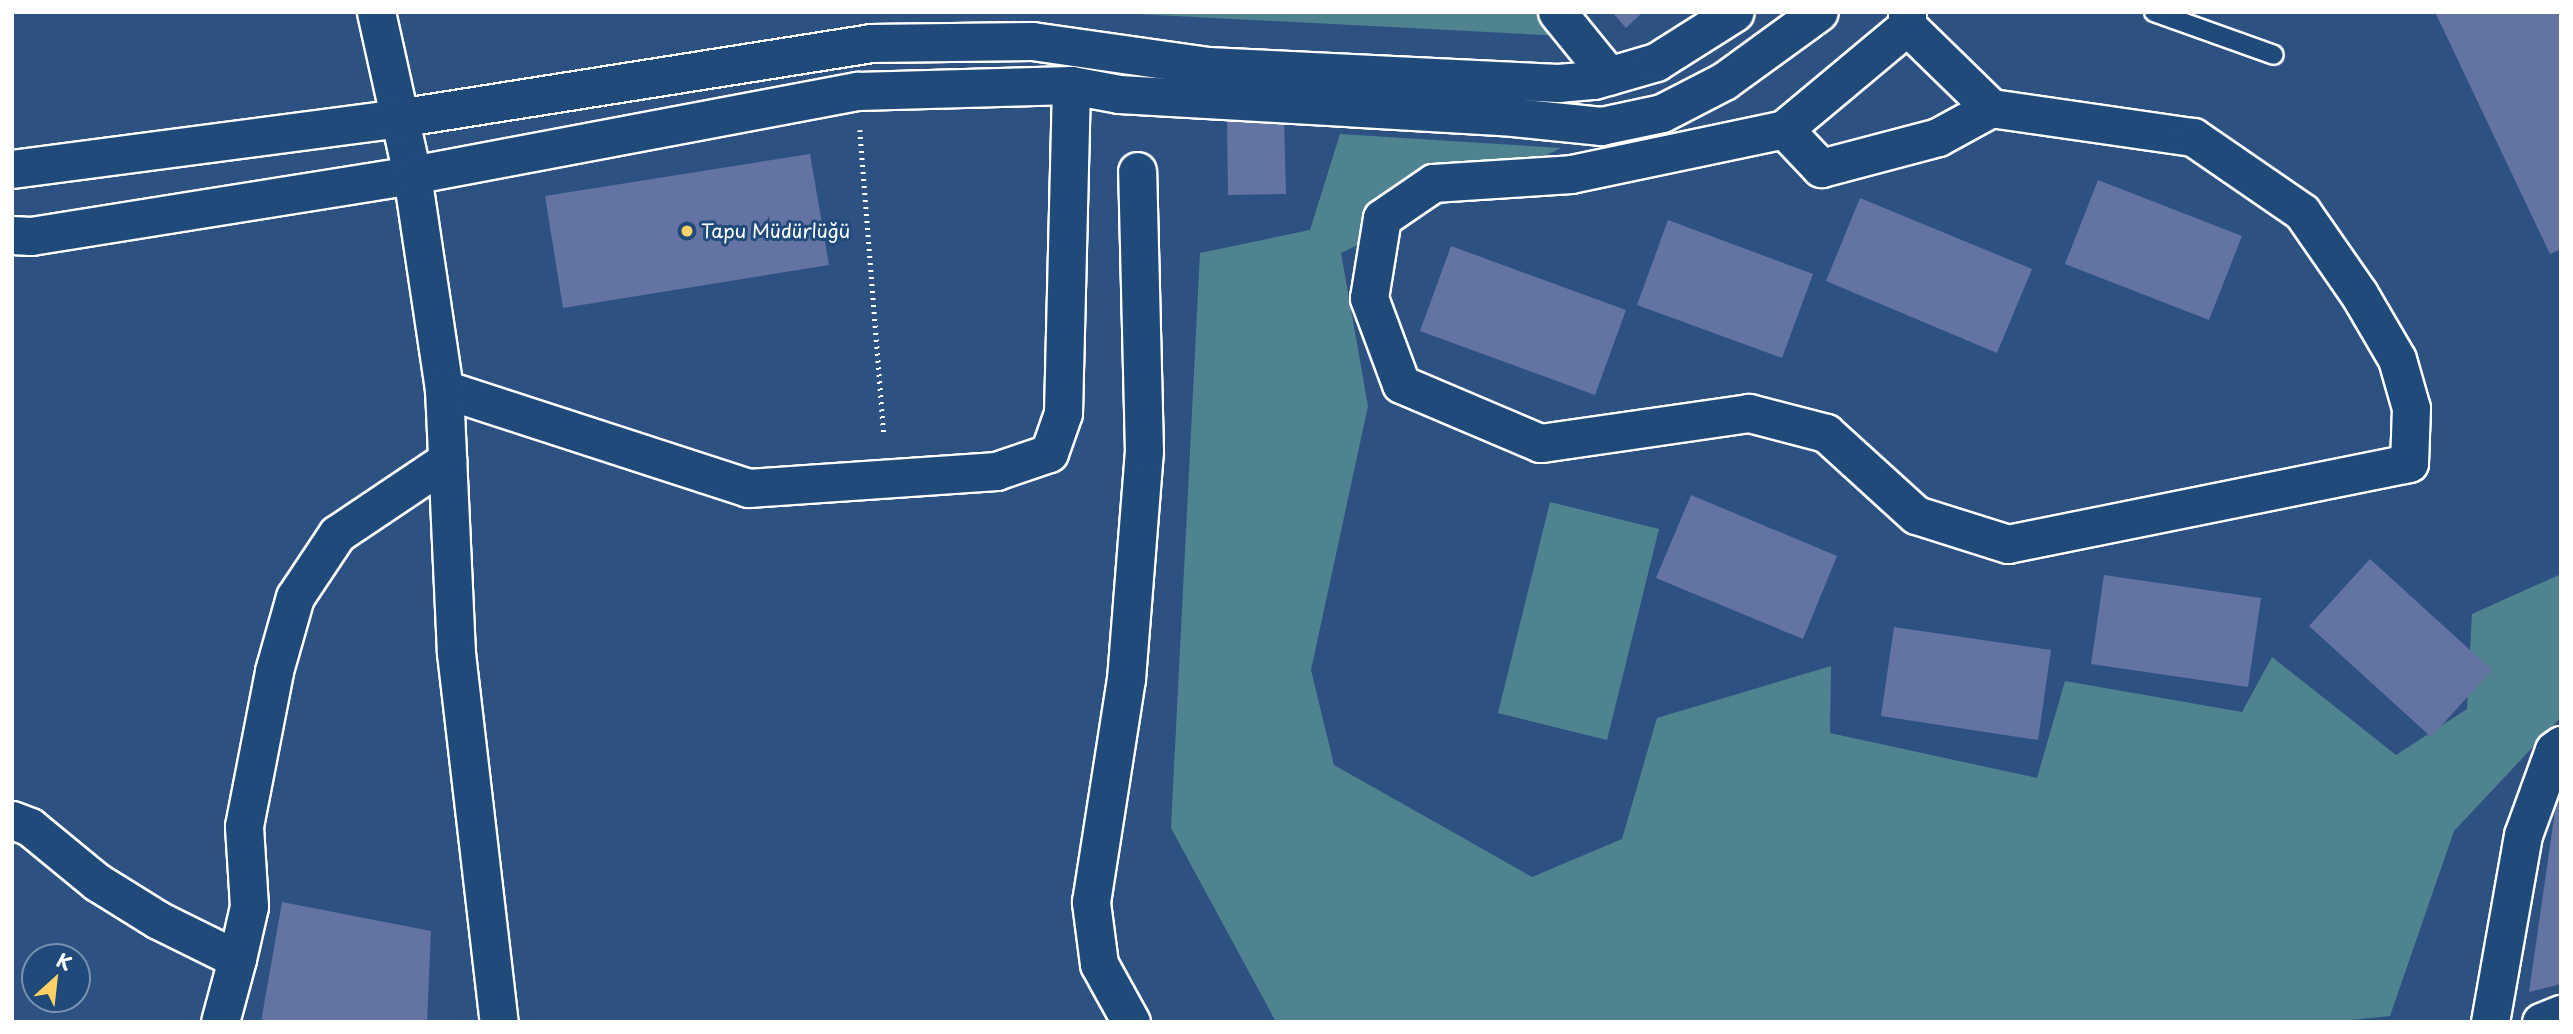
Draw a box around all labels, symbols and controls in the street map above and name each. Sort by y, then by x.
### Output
place label: Tapu Müdürlüğü [701,220,850,242]
marker: Tapu Müdürlüğü [679,223,695,239]
north arrow [21,943,91,1013]
text: K [52,945,77,977]

